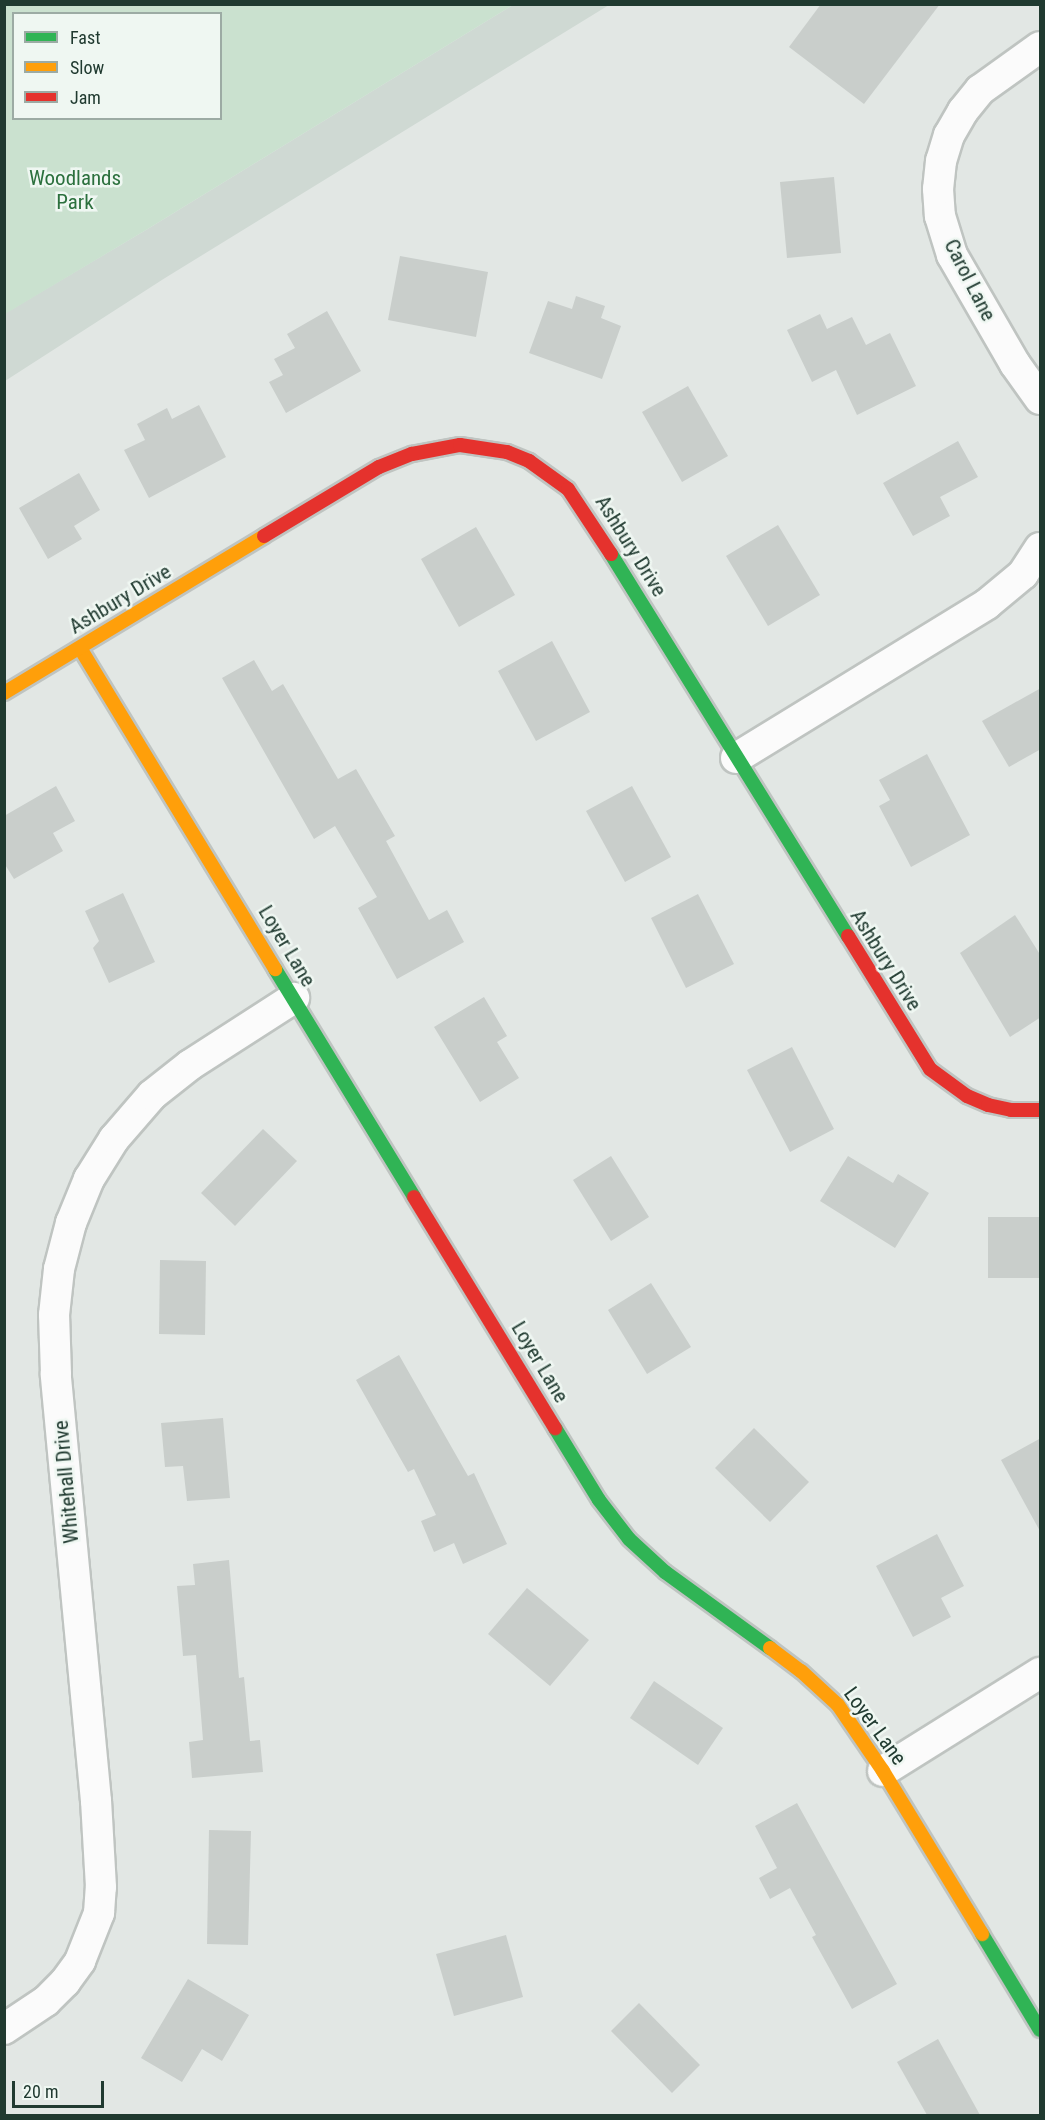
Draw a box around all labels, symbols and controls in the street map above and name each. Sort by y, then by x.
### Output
legend [12,12,222,120]
text: Fast [70,27,101,48]
text: Slow [70,57,104,78]
text: Jam [70,87,101,108]
park label: Woodlands Park [29,165,121,215]
street label: Carol Lane [939,235,1001,325]
street label: Ashbury Drive [590,491,672,601]
street label: Ashbury Drive [64,559,176,639]
street label: Loyer Lane [253,901,321,991]
street label: Ashbury Drive [845,905,927,1015]
street label: Loyer Lane [506,1317,574,1407]
street label: Whitehall Drive [48,1419,84,1545]
street label: Loyer Lane [838,1682,912,1770]
scale bar [15,2069,106,2107]
text: 20 m [23,2081,58,2102]

